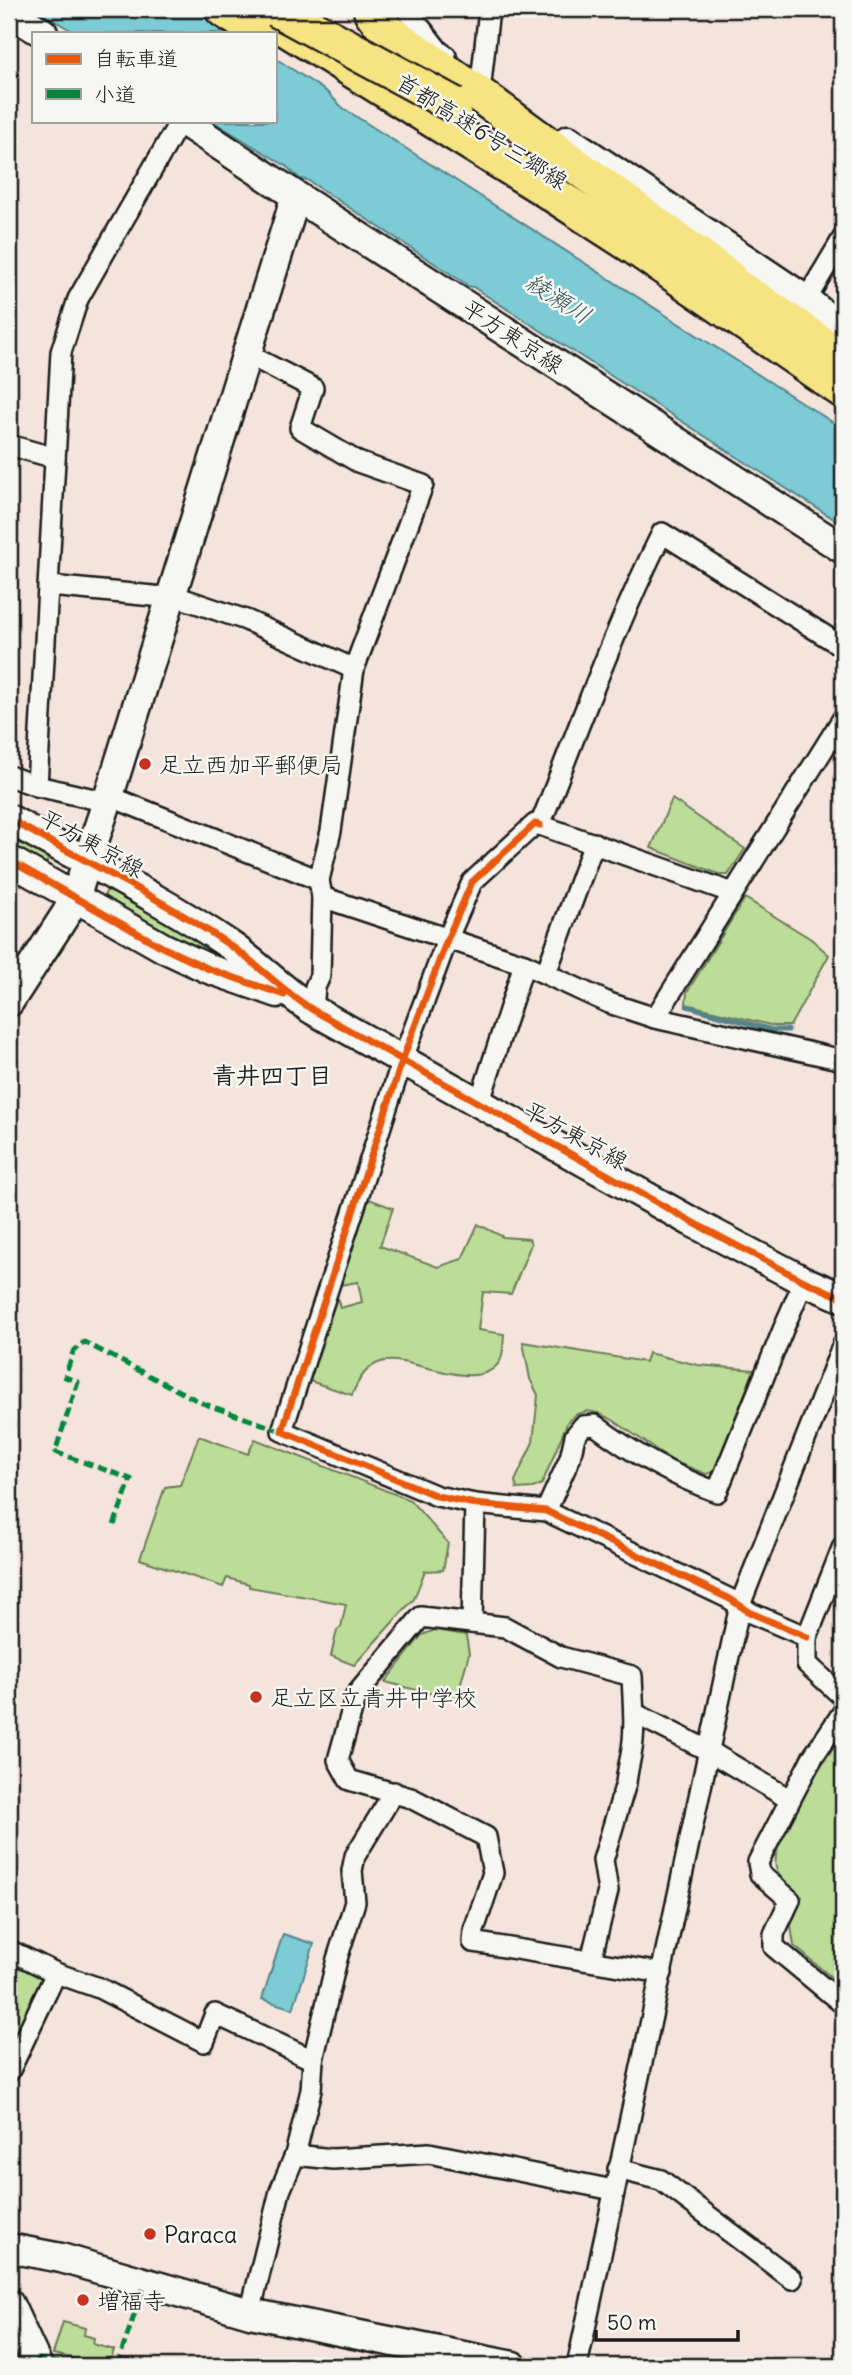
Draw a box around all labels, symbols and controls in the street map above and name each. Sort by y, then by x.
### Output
legend [32,32,276,122]
text: 自転車道 [94,45,178,72]
street label: 首都高速6号三郷線 [391,66,573,196]
text: 小道 [94,81,136,108]
water label: 綾瀬川 [521,266,597,330]
street label: 平方東京線 [457,293,569,379]
place label: 足立西加平郵便局 [159,750,343,779]
marker: 足立西加平郵便局 [137,756,153,772]
street label: 平方東京線 [35,802,149,884]
district label: 青井四丁目 [212,1060,332,1090]
street label: 平方東京線 [519,1094,633,1176]
place label: 足立区立青井中学校 [270,1683,477,1712]
marker: 足立区立青井中学校 [248,1689,264,1705]
place label: Paraca [164,2220,237,2249]
marker: Paraca [142,2226,158,2242]
place label: 増福寺 [97,2286,166,2315]
marker: 増福寺 [75,2292,91,2308]
scale bar [596,2298,738,2342]
text: 50 m [607,2309,656,2336]

